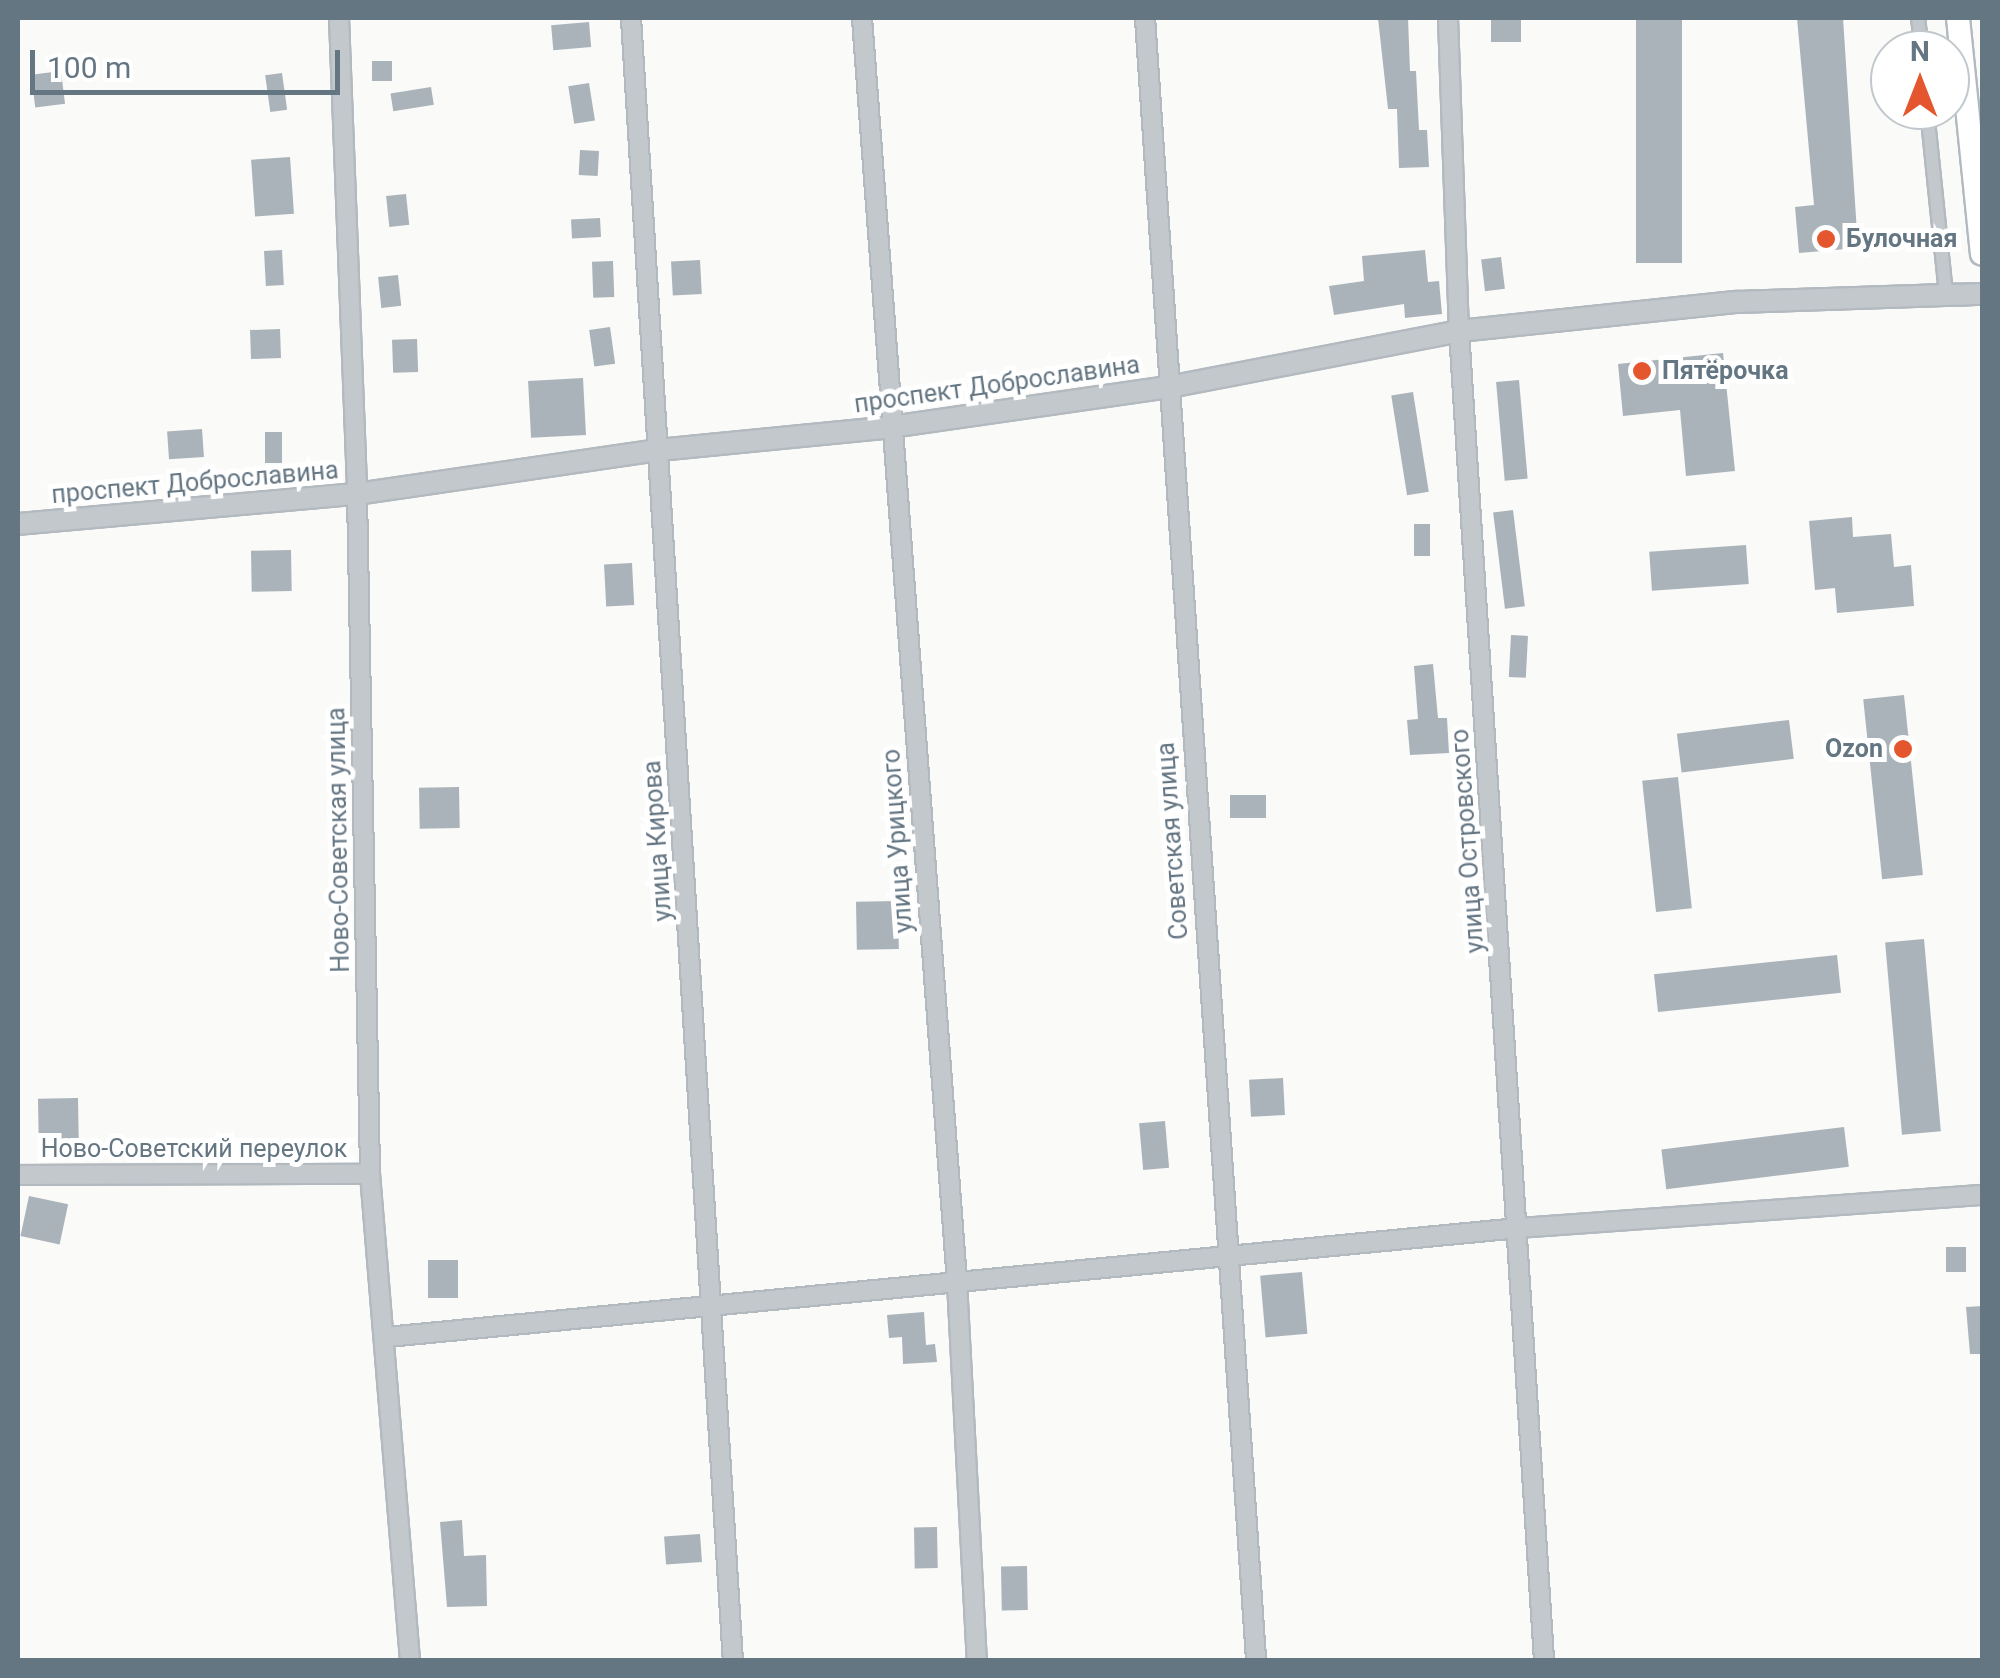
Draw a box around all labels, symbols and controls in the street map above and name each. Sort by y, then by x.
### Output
scale bar [35,30,345,92]
north arrow [1870,30,1970,130]
text: N [1910,35,1930,68]
text: 100 m [47,50,131,85]
place label: Булочная [1846,224,1957,254]
marker: Булочная [1815,228,1837,250]
street label: проспект Доброславина [852,350,1142,420]
place label: Пятёрочка [1662,356,1789,386]
marker: Пятёрочка [1631,360,1653,382]
street label: проспект Доброславина [50,456,340,510]
street label: Ново-Советская улица [322,707,356,973]
street label: улица Островского [1445,728,1491,954]
place label: Ozon [1825,734,1883,764]
marker: Ozon [1892,738,1914,760]
street label: Советская улица [1151,741,1195,941]
street label: улица Урицкого [877,748,919,934]
street label: улица Кирова [637,760,679,922]
street label: Ново-Советский переулок [41,1134,347,1164]

